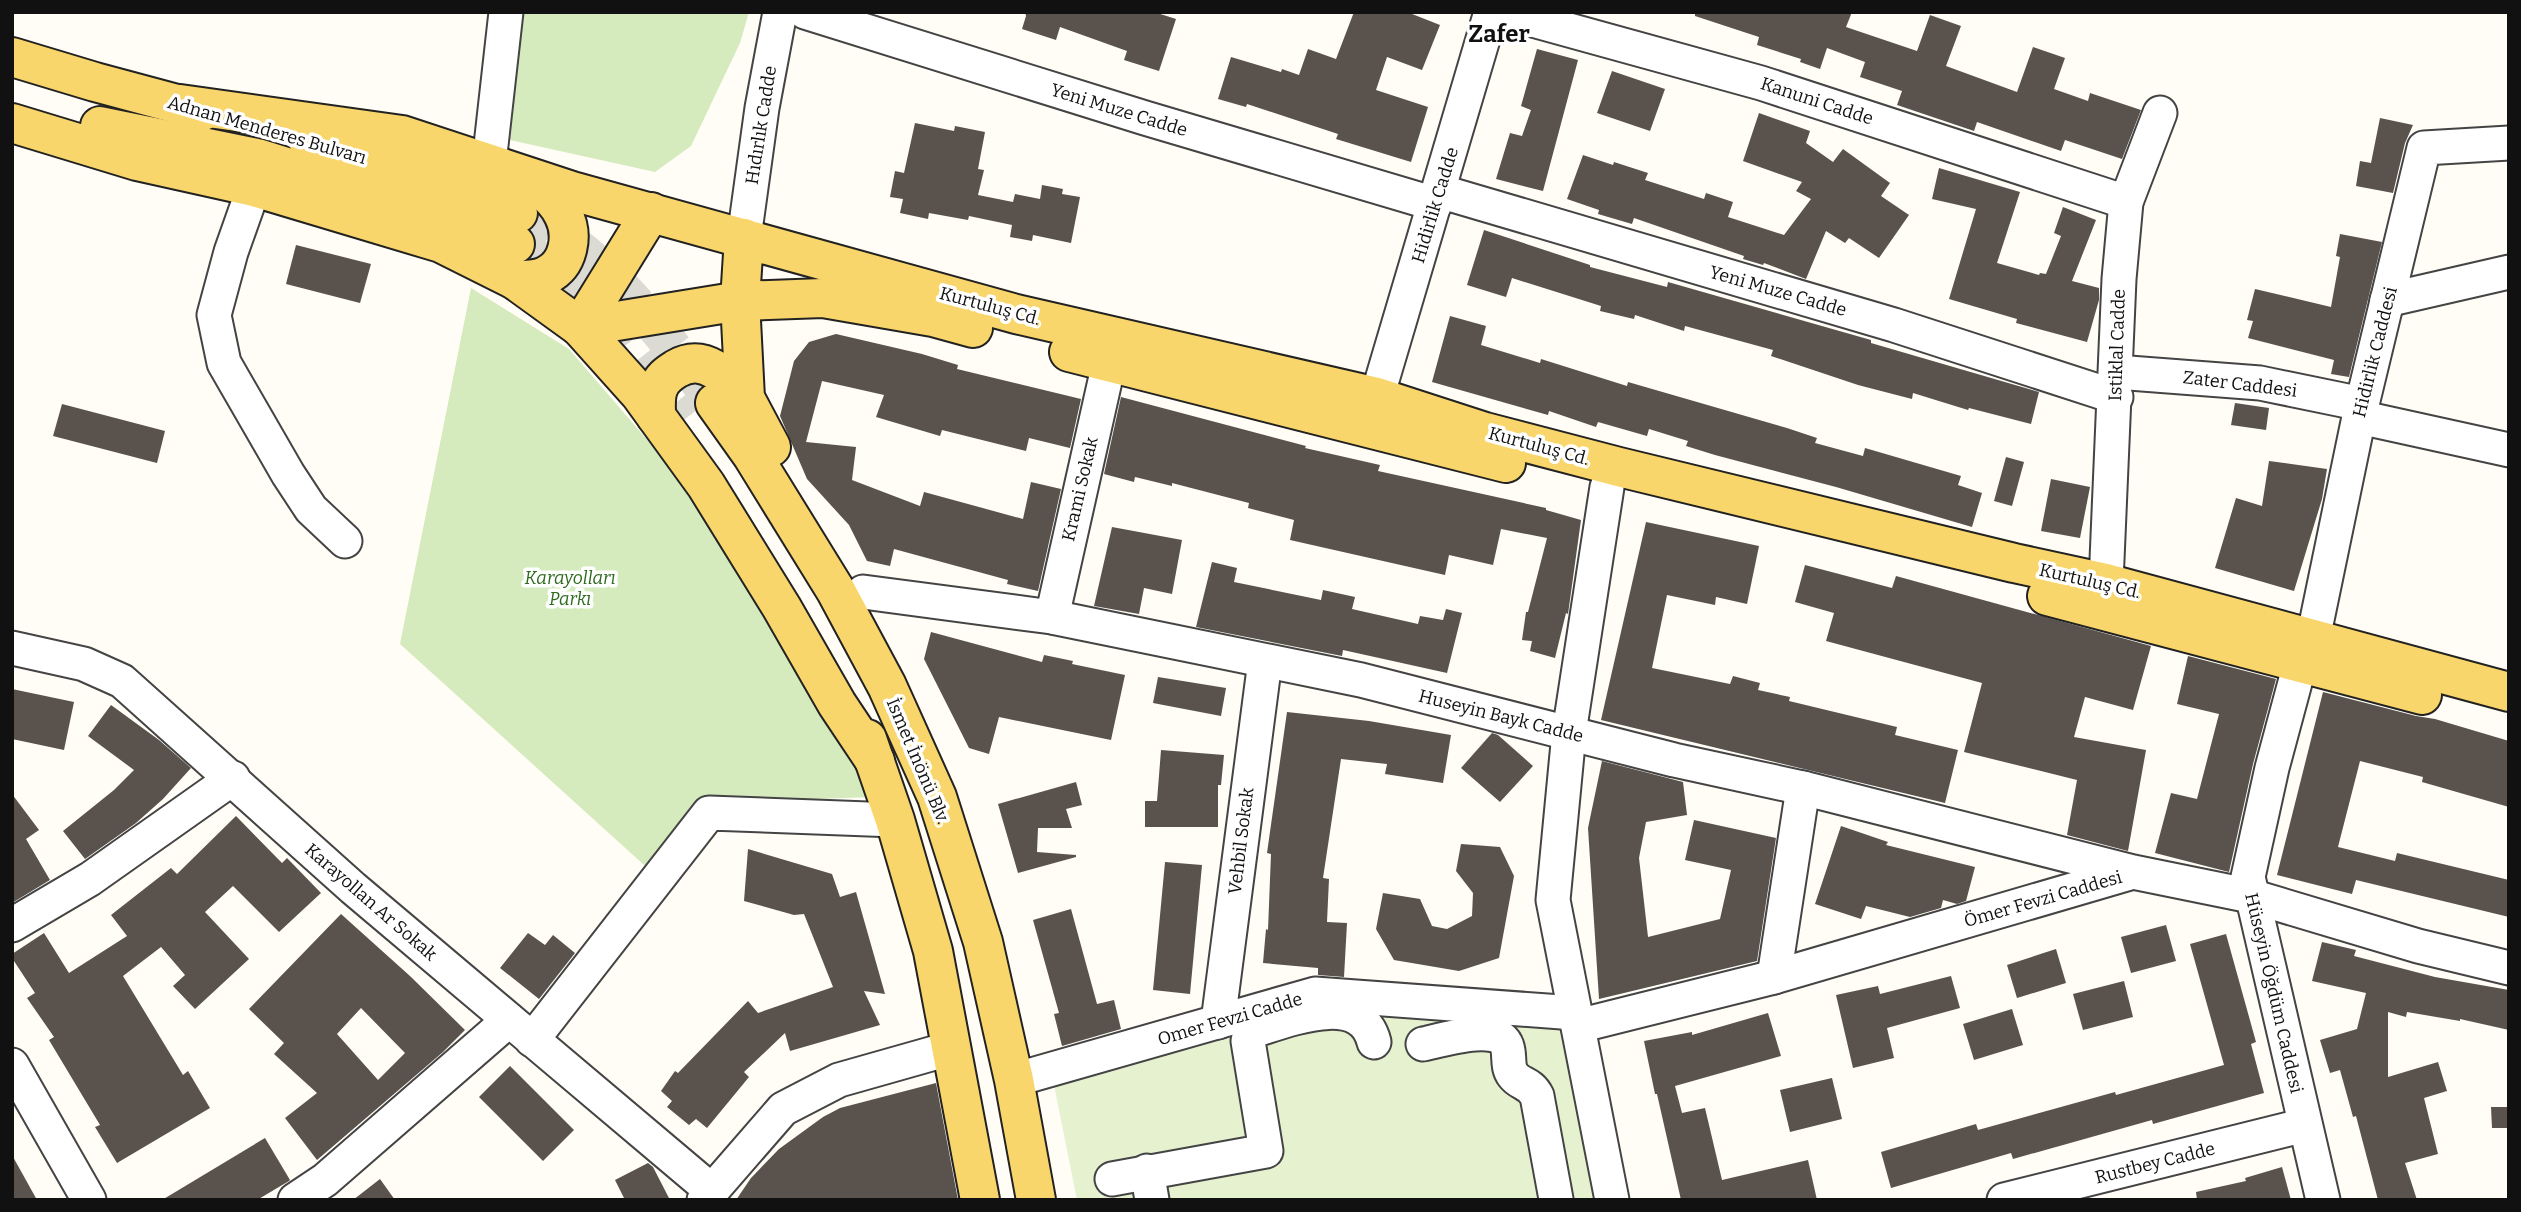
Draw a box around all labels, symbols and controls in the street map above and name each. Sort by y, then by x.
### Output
district label: Zafer [1468,20,1530,48]
street label: Hıdırlık Cadde [741,64,781,186]
street label: Kanuni Cadde [1758,72,1876,130]
street label: Yeni Muze Cadde [1048,79,1190,141]
street label: Adnan Menderes Bulvarı [165,91,369,169]
street label: Hidirlik Cadde [1407,144,1463,266]
street label: Yeni Muze Cadde [1707,261,1849,321]
street label: Kurtuluş Cd. [937,282,1043,330]
street label: Hidirlik Caddesi [2348,284,2402,420]
street label: Istiklal Cadde [2104,289,2130,401]
street label: Zater Caddesi [2182,366,2298,402]
street label: Kurtuluş Cd. [1486,422,1592,470]
street label: Krami Sokak [1057,434,1103,543]
street label: Kurtuluş Cd. [2037,559,2143,603]
park label: Karayolları Parkı [524,567,616,610]
street label: Huseyin Bayk Cadde [1416,685,1586,747]
street label: İsmet İnönü Blv. [882,695,954,827]
street label: Vehbil Sokak [1224,786,1259,896]
street label: Karayollan Ar Sokak [301,839,442,966]
street label: Ömer Fevzi Caddesi [1961,866,2125,932]
street label: Hüseyin Öğdüm Caddesi [2240,891,2308,1095]
street label: Omer Fevzi Cadde [1155,988,1305,1050]
street label: Rustbey Cadde [2093,1137,2217,1189]

